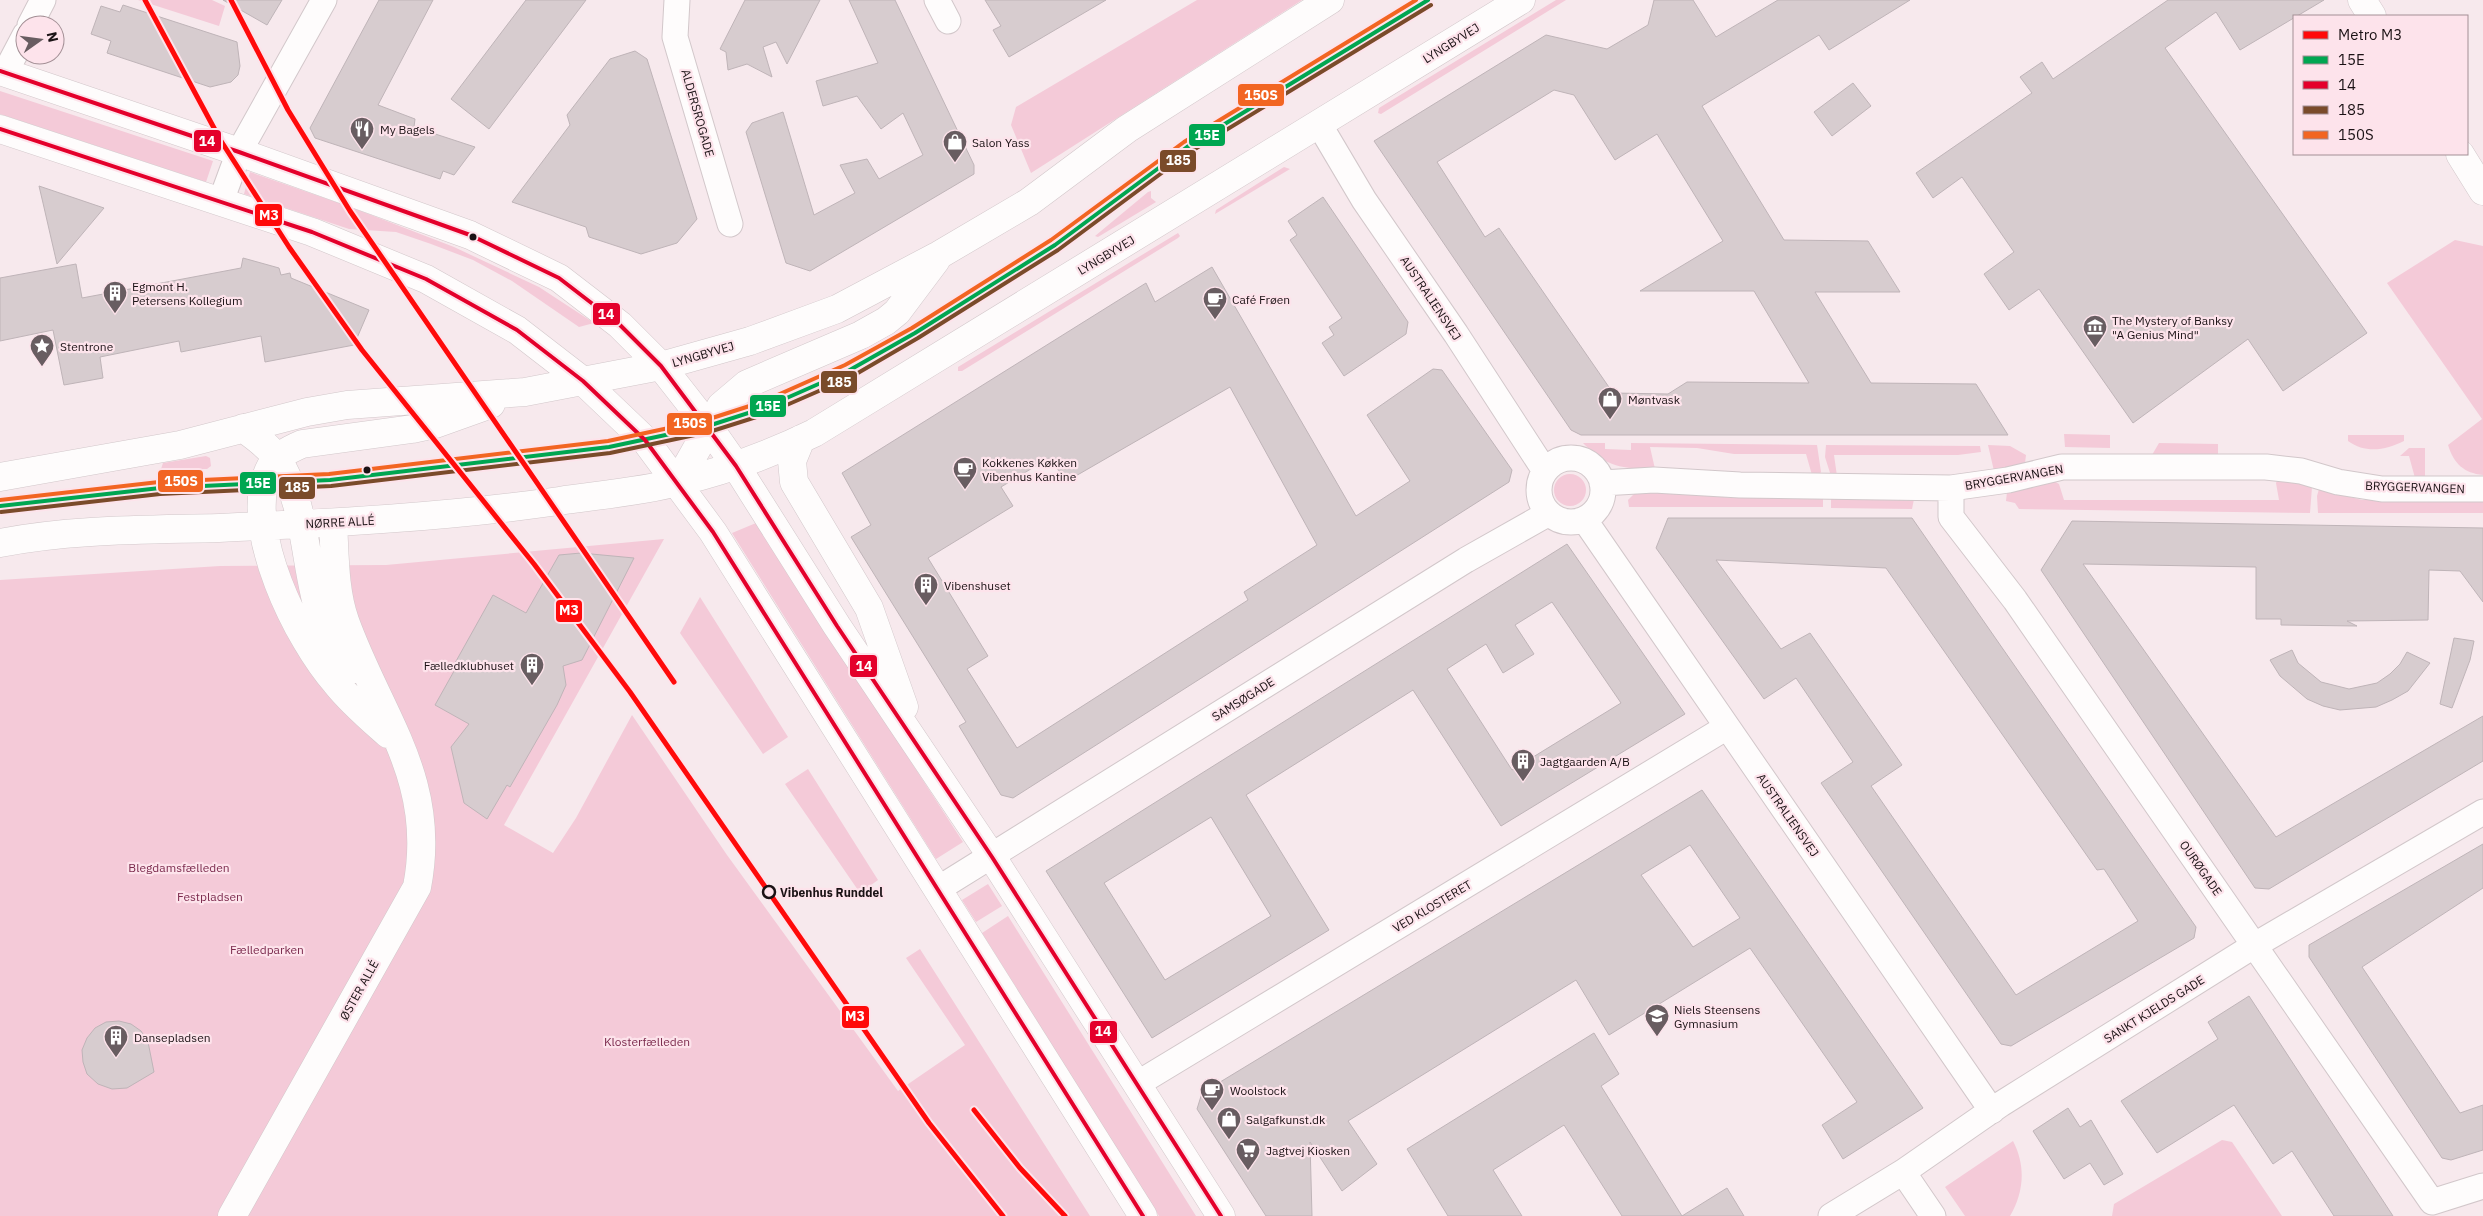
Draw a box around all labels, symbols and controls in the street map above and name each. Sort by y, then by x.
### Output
north arrow [15,15,65,65]
legend [2293,15,2468,155]
street label: LYNGBYVEJ [1420,20,1482,66]
text: Metro M3 [2338,25,2402,44]
text: N [43,30,63,44]
text: 15E [2338,50,2365,69]
street label: ALDERSROGADE [678,67,718,159]
text: 14 [2338,75,2356,94]
line badge: 150S [1237,83,1285,107]
text: 150S [1244,86,1278,104]
text: 185 [2338,100,2365,119]
restaurant icon: My Bagels [349,116,375,150]
place label: My Bagels [380,122,435,137]
line badge: 15E [1188,123,1226,147]
text: 150S [2338,125,2374,144]
text: 15E [1194,126,1220,144]
line badge: 14 [193,129,222,153]
shop icon: Salon Yass [942,129,968,163]
text: 14 [199,132,215,150]
place label: Salon Yass [972,135,1030,150]
line badge: 185 [1159,149,1197,173]
text: 185 [1165,151,1191,169]
line badge: M3 [254,203,283,227]
text: M3 [259,206,279,224]
unlabelled marker [468,232,478,242]
street label: LYNGBYVEJ [1075,232,1137,278]
street label: AUSTRALIENSVEJ [1397,253,1465,343]
place label: Egmont H. Petersens Kollegium [132,279,242,308]
building icon: Egmont H. Petersens Kollegium [102,280,128,314]
cafe icon: Café Frøen [1202,286,1228,320]
place label: Café Frøen [1232,292,1290,307]
line badge: 14 [592,302,621,326]
text: 14 [598,305,614,323]
place label: The Mystery of Banksy "A Genius Mind" [2112,313,2233,342]
museum icon: The Mystery of Banksy "A Genius Mind" [2082,314,2108,348]
place icon: Stentrone [29,333,55,367]
street label: LYNGBYVEJ [670,338,736,370]
place label: Stentrone [60,339,114,354]
line badge: 185 [820,370,858,394]
text: 185 [826,373,852,391]
shop icon: Møntvask [1597,386,1623,420]
place label: Møntvask [1628,392,1681,407]
line badge: 15E [749,394,787,418]
text: 15E [755,397,781,415]
line badge: 150S [666,412,713,436]
text: 150S [673,414,707,432]
place label: Kokkenes Køkken Vibenhus Kantine [982,455,1077,484]
cafe icon: Kokkenes Køkken Vibenhus Kantine [952,456,978,490]
street label: BRYGGERVANGEN [1964,461,2064,493]
unlabelled marker [362,465,372,475]
line badge: 150S [157,469,204,493]
line badge: 15E [239,471,277,495]
text: 150S [164,472,198,490]
text: 15E [245,474,271,492]
line badge: 185 [278,476,316,500]
text: 185 [284,478,310,496]
street label: BRYGGERVANGEN [2365,478,2465,496]
street label: NØRRE ALLÉ [305,513,375,531]
building icon: Vibenshuset [913,572,939,606]
place label: Vibenshuset [944,578,1011,593]
line badge: M3 [555,599,583,623]
text: M3 [559,601,579,619]
building icon: Fælledklubhuset [519,652,545,686]
line badge: 14 [849,654,878,678]
text: 14 [856,657,872,675]
place label: Fælledklubhuset [424,658,514,673]
street label: SAMSØGADE [1209,674,1277,724]
building icon: Jagtgaarden A/B [1510,748,1536,782]
place label: Jagtgaarden A/B [1540,754,1630,769]
street label: AUSTRALIENSVEJ [1754,770,1822,860]
street label: OURØGADE [2177,838,2225,898]
park label: Blegdamsfælleden [128,860,230,875]
street label: VED KLOSTERET [1390,877,1474,935]
marker: Vibenhus Runddel [762,885,776,899]
place label: Vibenhus Runddel [780,885,883,900]
park label: Festpladsen [177,889,243,904]
park label: Fælledparken [230,942,304,957]
street label: ØSTER ALLÉ [336,957,382,1023]
street label: SANKT KJELDS GADE [2101,972,2207,1046]
place label: Niels Steensens Gymnasium [1674,1002,1760,1031]
school or university icon: Niels Steensens Gymnasium [1644,1003,1670,1037]
line badge: M3 [841,1005,870,1029]
text: M3 [845,1007,865,1025]
line badge: 14 [1089,1020,1118,1044]
text: 14 [1095,1022,1111,1040]
building icon: Dansepladsen [103,1024,129,1058]
place label: Dansepladsen [134,1030,211,1045]
park label: Klosterfælleden [604,1034,690,1049]
cafe icon: Woolstock [1199,1077,1225,1111]
place label: Woolstock [1230,1083,1287,1098]
shop icon: Salgafkunst.dk [1216,1106,1242,1140]
place label: Salgafkunst.dk [1246,1112,1326,1127]
supermarket icon: Jagtvej Kiosken [1235,1137,1261,1171]
place label: Jagtvej Kiosken [1266,1143,1350,1158]

